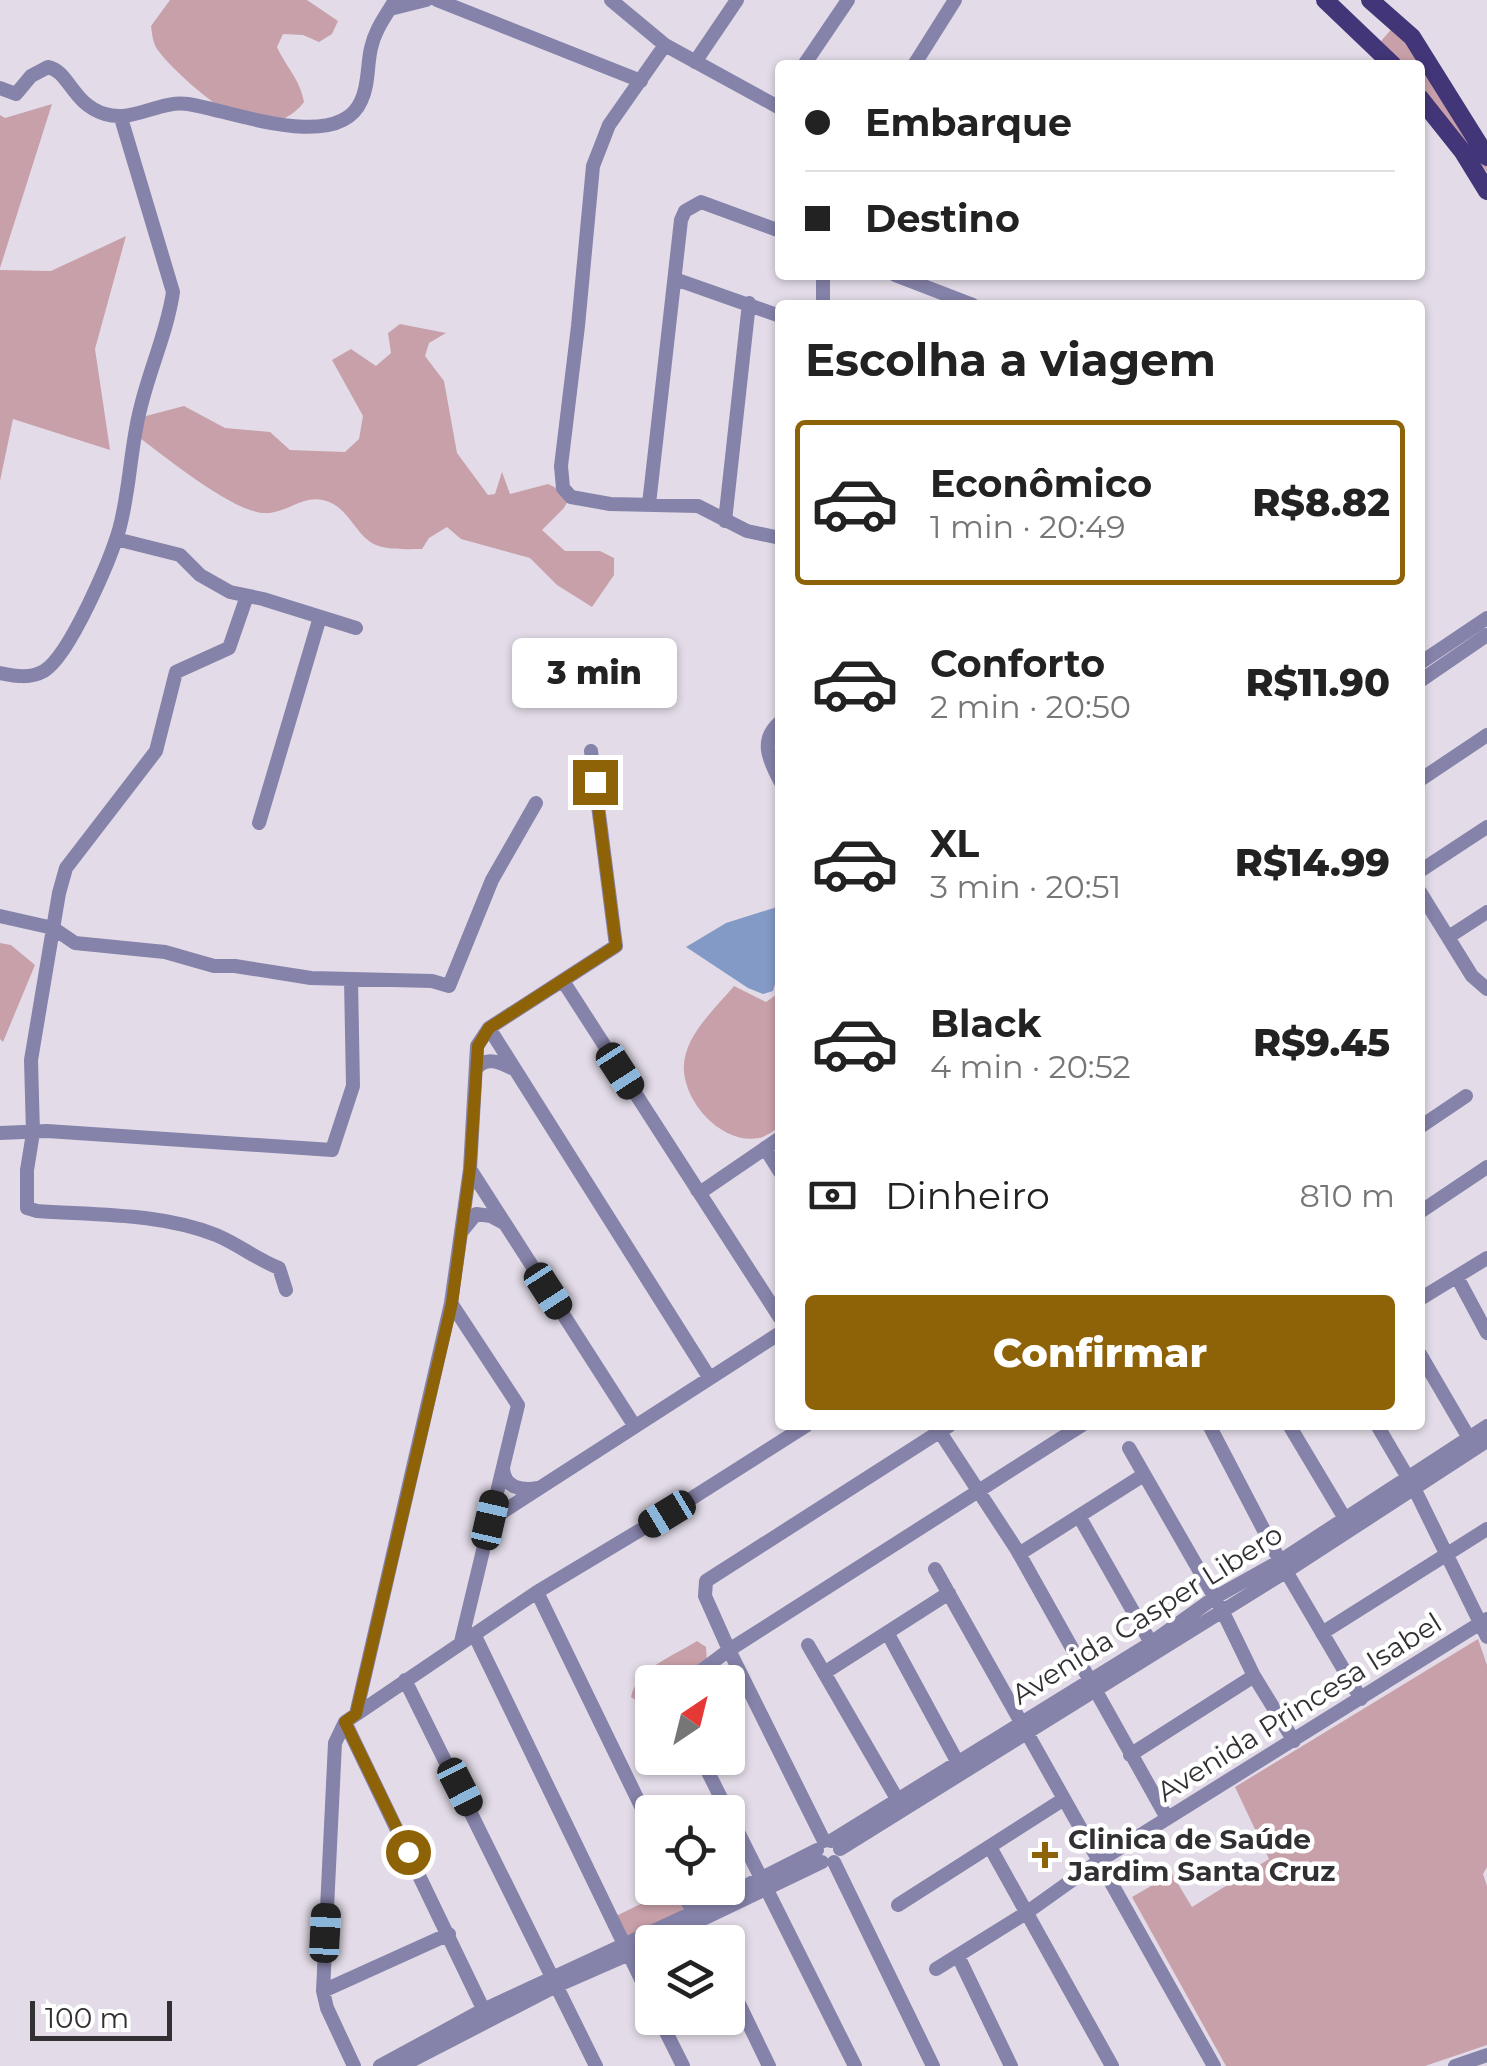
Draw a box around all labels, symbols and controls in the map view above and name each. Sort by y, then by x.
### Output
text: Embarque [865,99,1072,146]
text: Destino [865,195,1020,242]
text: Escolha a viagem [805,332,1216,387]
icon: car [810,458,900,548]
text: Econômico [930,460,1152,507]
text: R$8.82 [1252,479,1390,526]
text: 1 min · 20:49 [930,507,1125,546]
callout: 3 min [512,637,678,707]
icon: car [810,638,900,728]
text: Conforto [930,640,1105,687]
text: 3 min [547,653,642,692]
text: R$11.90 [1245,659,1390,706]
text: 2 min · 20:50 [930,687,1131,726]
route end [573,760,618,805]
icon: car [810,818,900,908]
text: XL [930,820,979,867]
text: R$14.99 [1235,839,1390,886]
text: 3 min · 20:51 [930,867,1121,906]
icon: car [810,998,900,1088]
text: Black [930,1000,1041,1047]
text: R$9.45 [1253,1019,1390,1066]
car [591,1038,649,1104]
text: 4 min · 20:52 [930,1047,1131,1086]
icon: cash [805,1168,860,1223]
text: Dinheiro [885,1172,1050,1219]
text: 810 m [1300,1176,1395,1215]
car [519,1258,577,1324]
button: Confirmar [805,1295,1395,1410]
car [634,1486,700,1542]
car [469,1487,511,1553]
street label: Avenida Casper Libero [1005,1517,1289,1711]
street label: Avenida Princesa Isabel [1150,1605,1448,1809]
north arrow [635,1665,745,1775]
map controls [635,1665,745,2035]
car [433,1753,487,1821]
button: locate [635,1795,745,1905]
place label: Clinica de Saúde Jardim Santa Cruz [1067,1822,1336,1888]
route start [386,1830,431,1875]
marker: Clinica de Saúde Jardim Santa Cruz [1032,1842,1058,1868]
car [308,1902,342,1964]
button: layers [635,1925,745,2035]
scale bar [30,1996,172,2040]
text: 100 m [45,2001,129,2035]

